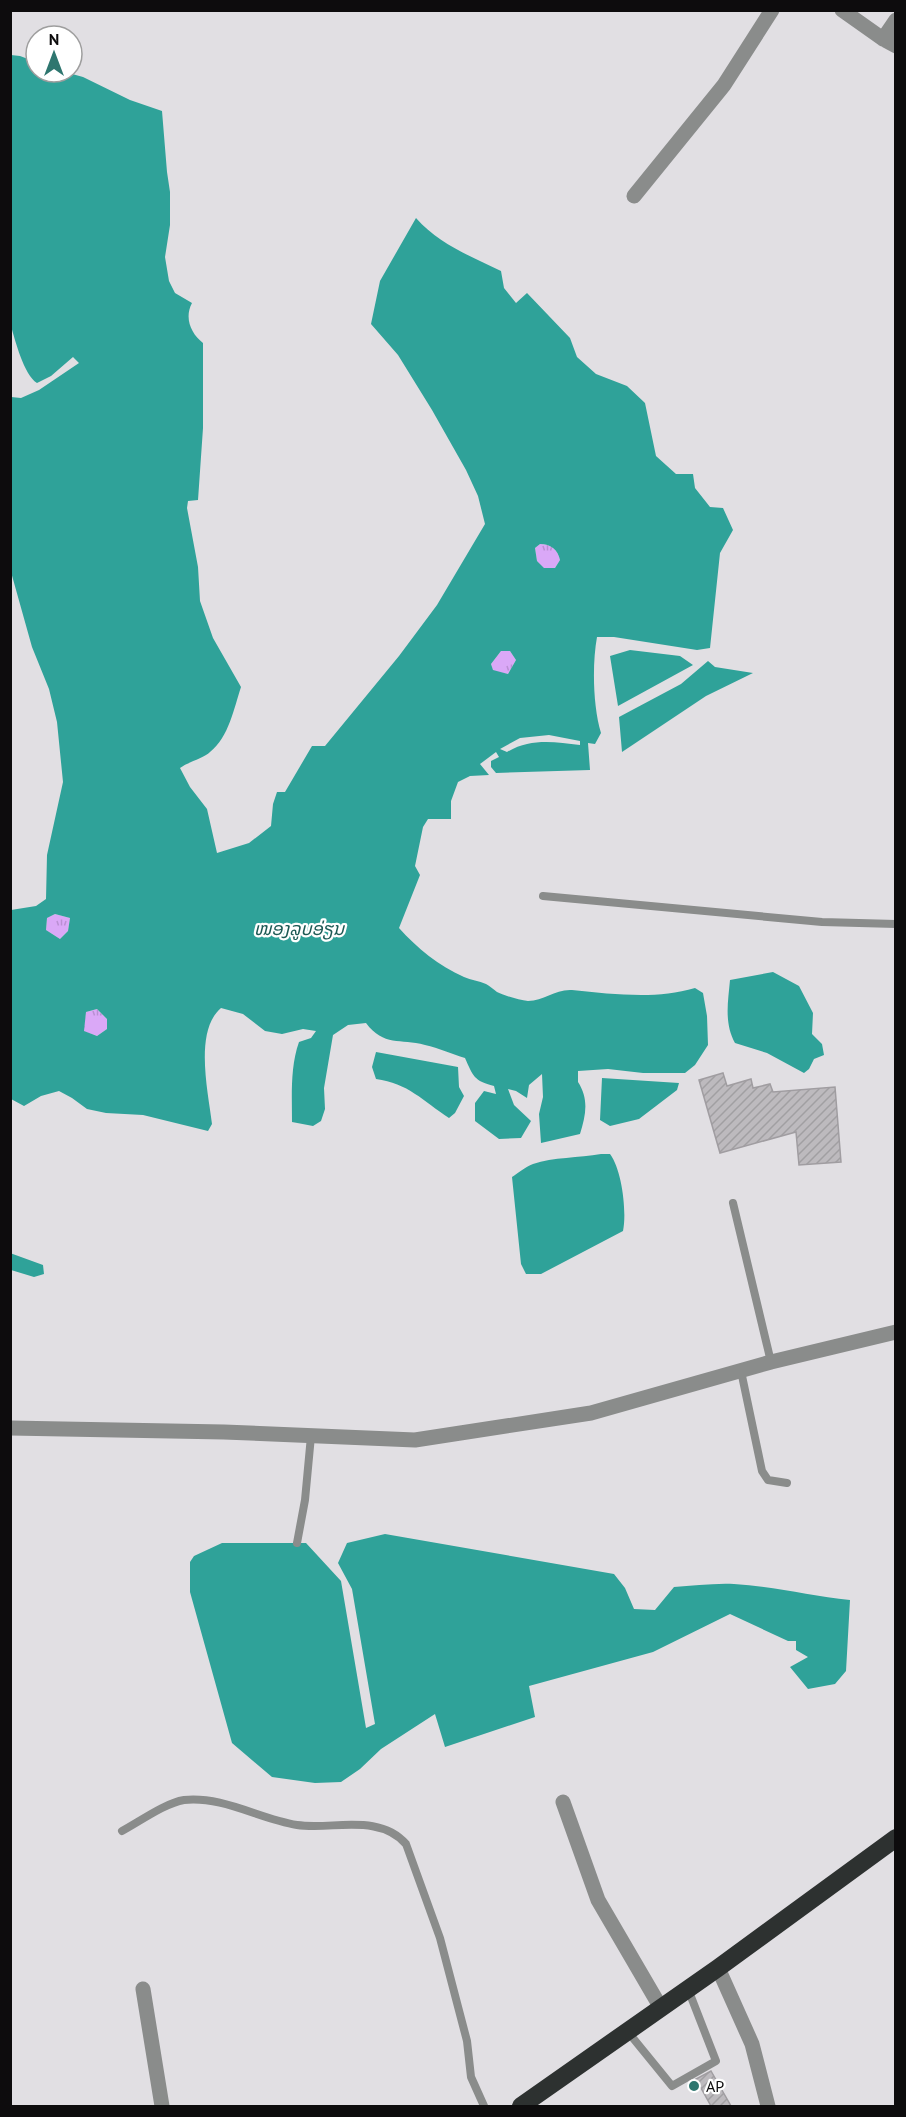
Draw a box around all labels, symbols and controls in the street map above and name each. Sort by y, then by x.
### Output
north arrow [24,24,84,84]
text: N [49,29,59,49]
water label: ໜອງລູບອ່ຽນ [254,917,346,941]
place label: AP [706,2076,724,2096]
marker: AP [687,2079,701,2093]

